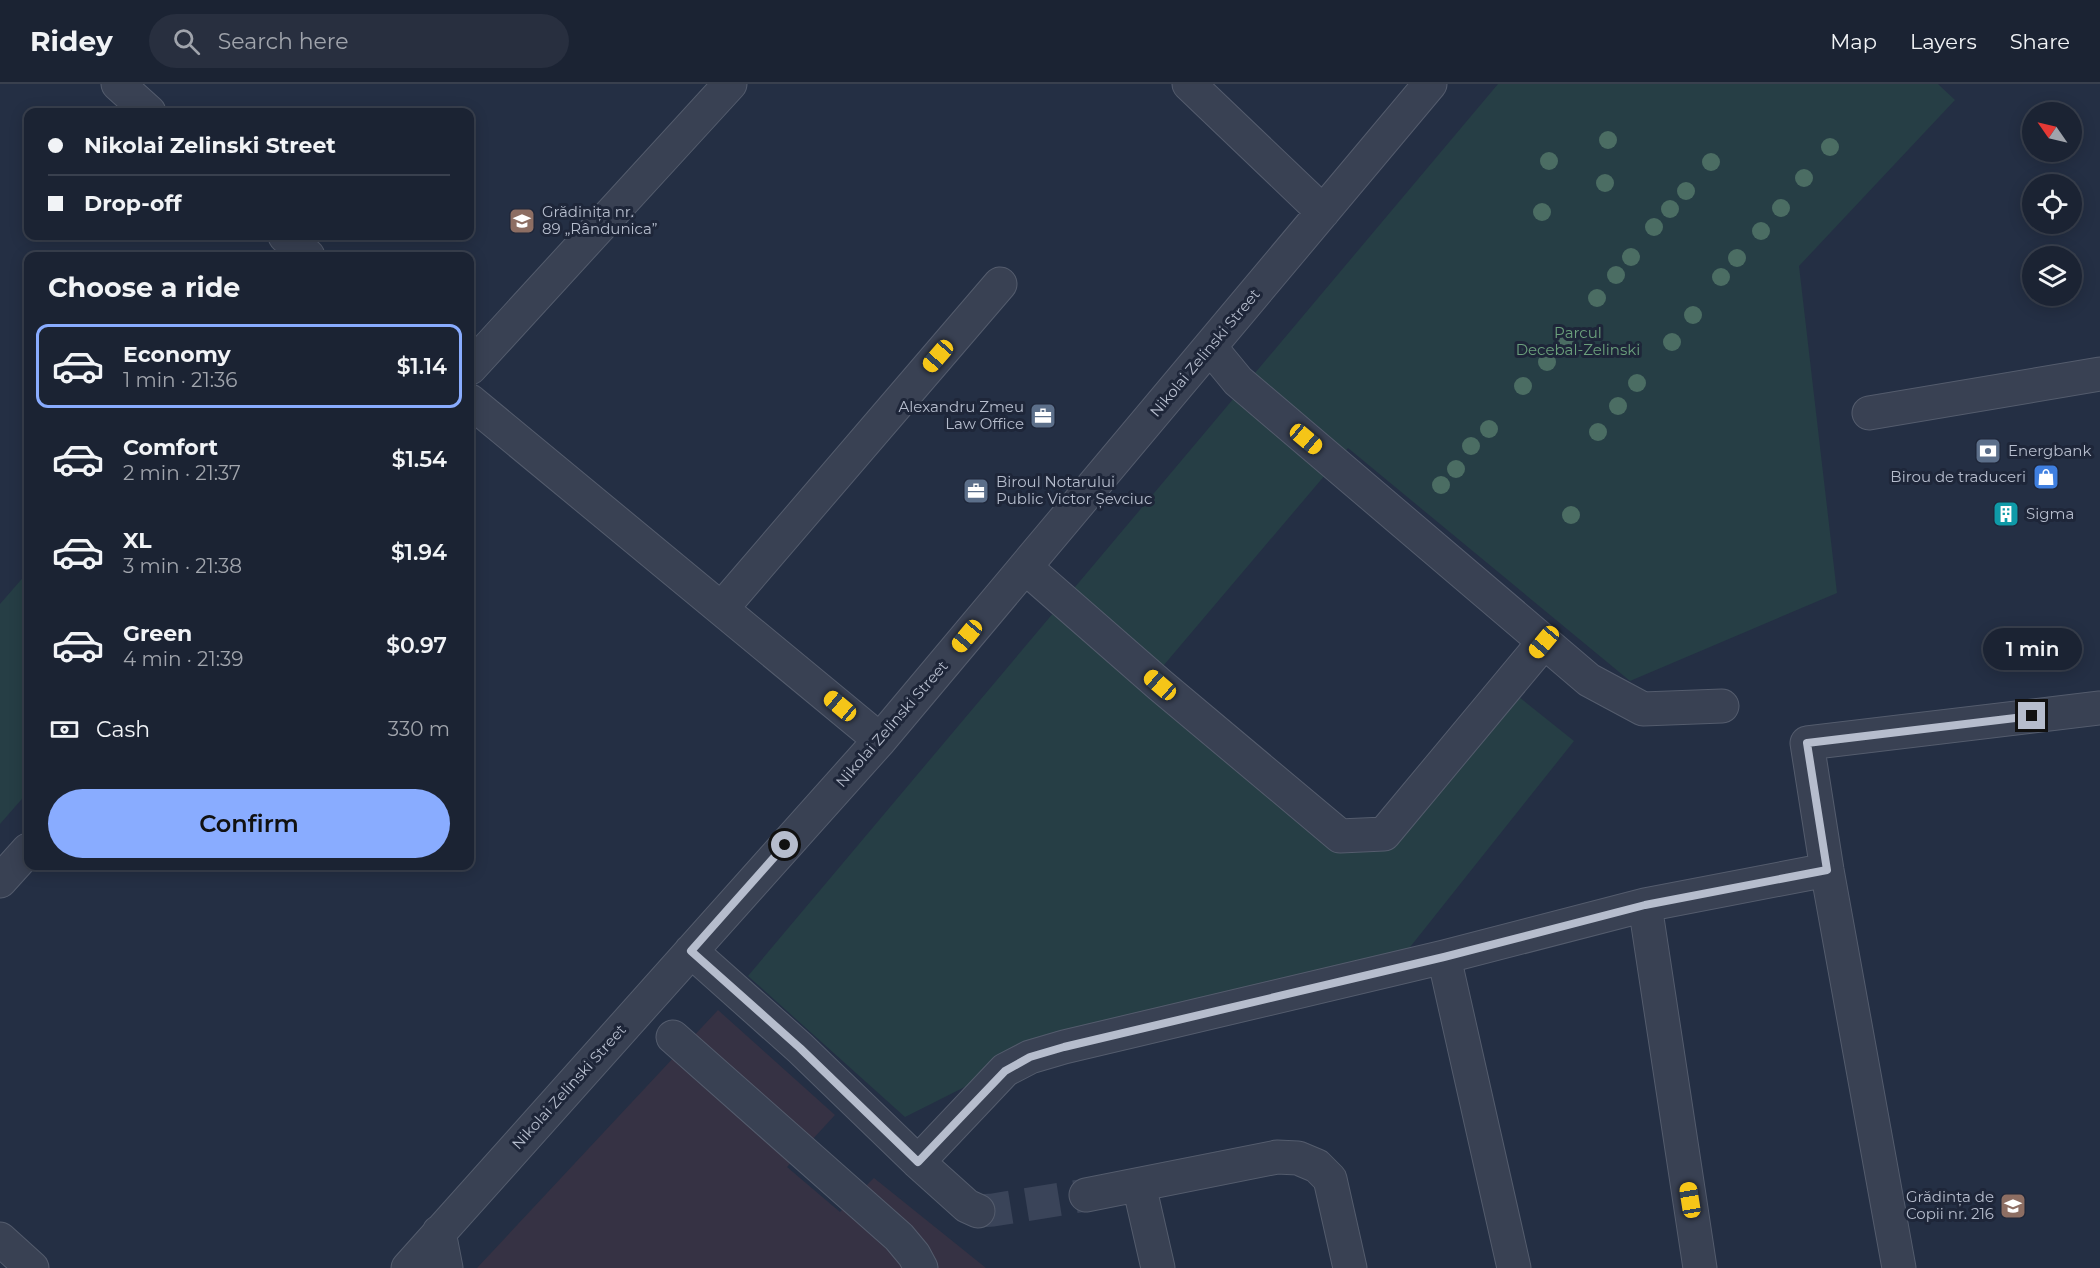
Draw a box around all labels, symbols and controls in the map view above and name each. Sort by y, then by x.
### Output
search box [149,14,569,68]
text: Ridey [30,24,113,58]
icon: search [170,25,203,58]
text: Search here [218,28,349,55]
text: Map [1830,29,1877,54]
text: Layers [1910,29,1977,54]
text: Share [2010,29,2070,54]
north arrow [2022,102,2082,162]
map controls [2022,102,2082,306]
text: Nikolai Zelinski Street [84,132,336,159]
button: locate [2022,174,2082,234]
text: Drop-off [84,190,182,217]
place label: Grădinița nr. 89 „Rândunica” [542,202,657,238]
school or university icon: Grădinița nr. 89 „Rândunica” [507,206,537,236]
button: layers [2022,246,2082,306]
text: Choose a ride [48,271,240,304]
street label: Nikolai Zelinski Street [1145,285,1264,421]
park label: Parcul Decebal-Zelinski [1516,323,1640,359]
car [919,337,957,375]
icon: car [51,339,105,393]
text: Economy [123,341,231,368]
text: $1.14 [397,353,447,380]
text: 1 min · 21:36 [123,368,237,392]
place label: Alexandru Zmeu Law Office [899,397,1024,433]
office icon: Alexandru Zmeu Law Office [1028,401,1058,431]
car [1286,421,1326,457]
icon: car [51,432,105,486]
text: Comfort [123,434,218,461]
bank icon: Energbank [1973,436,2003,466]
place label: Energbank [2008,441,2091,460]
text: $1.54 [392,446,447,473]
text: 2 min · 21:37 [123,461,241,485]
shop icon: Birou de traduceri [2031,462,2061,492]
place label: Birou de traduceri [1890,467,2026,486]
place label: Biroul Notarului Public Victor Șevciuc [996,472,1152,509]
office icon: Biroul Notarului Public Victor Șevciuc [961,476,991,506]
building icon: Sigma [1991,499,2021,529]
place label: Sigma [2026,504,2074,523]
icon: car [51,525,105,579]
text: XL [123,527,152,554]
text: $1.94 [391,539,447,566]
text: 3 min · 21:38 [123,554,242,578]
car [949,616,985,656]
icon: car [51,618,105,672]
text: Green [123,620,192,647]
car [1526,622,1562,662]
callout: 1 min [1982,629,2082,671]
text: $0.97 [386,632,447,659]
text: 1 min [2006,637,2059,661]
text: 4 min · 21:39 [123,647,243,671]
street label: Nikolai Zelinski Street [831,656,952,791]
car [1141,666,1179,704]
car [820,688,860,724]
route end [2018,702,2045,729]
icon: cash [48,713,81,746]
text: Cash [96,716,150,743]
text: 330 m [388,717,450,741]
button: Confirm [48,789,450,858]
route start [771,831,798,858]
street label: Nikolai Zelinski Street [508,1020,630,1153]
car [1678,1181,1702,1219]
place label: Grădința de Copii nr. 216 [1906,1187,1994,1223]
school or university icon: Grădința de Copii nr. 216 [1998,1191,2028,1221]

